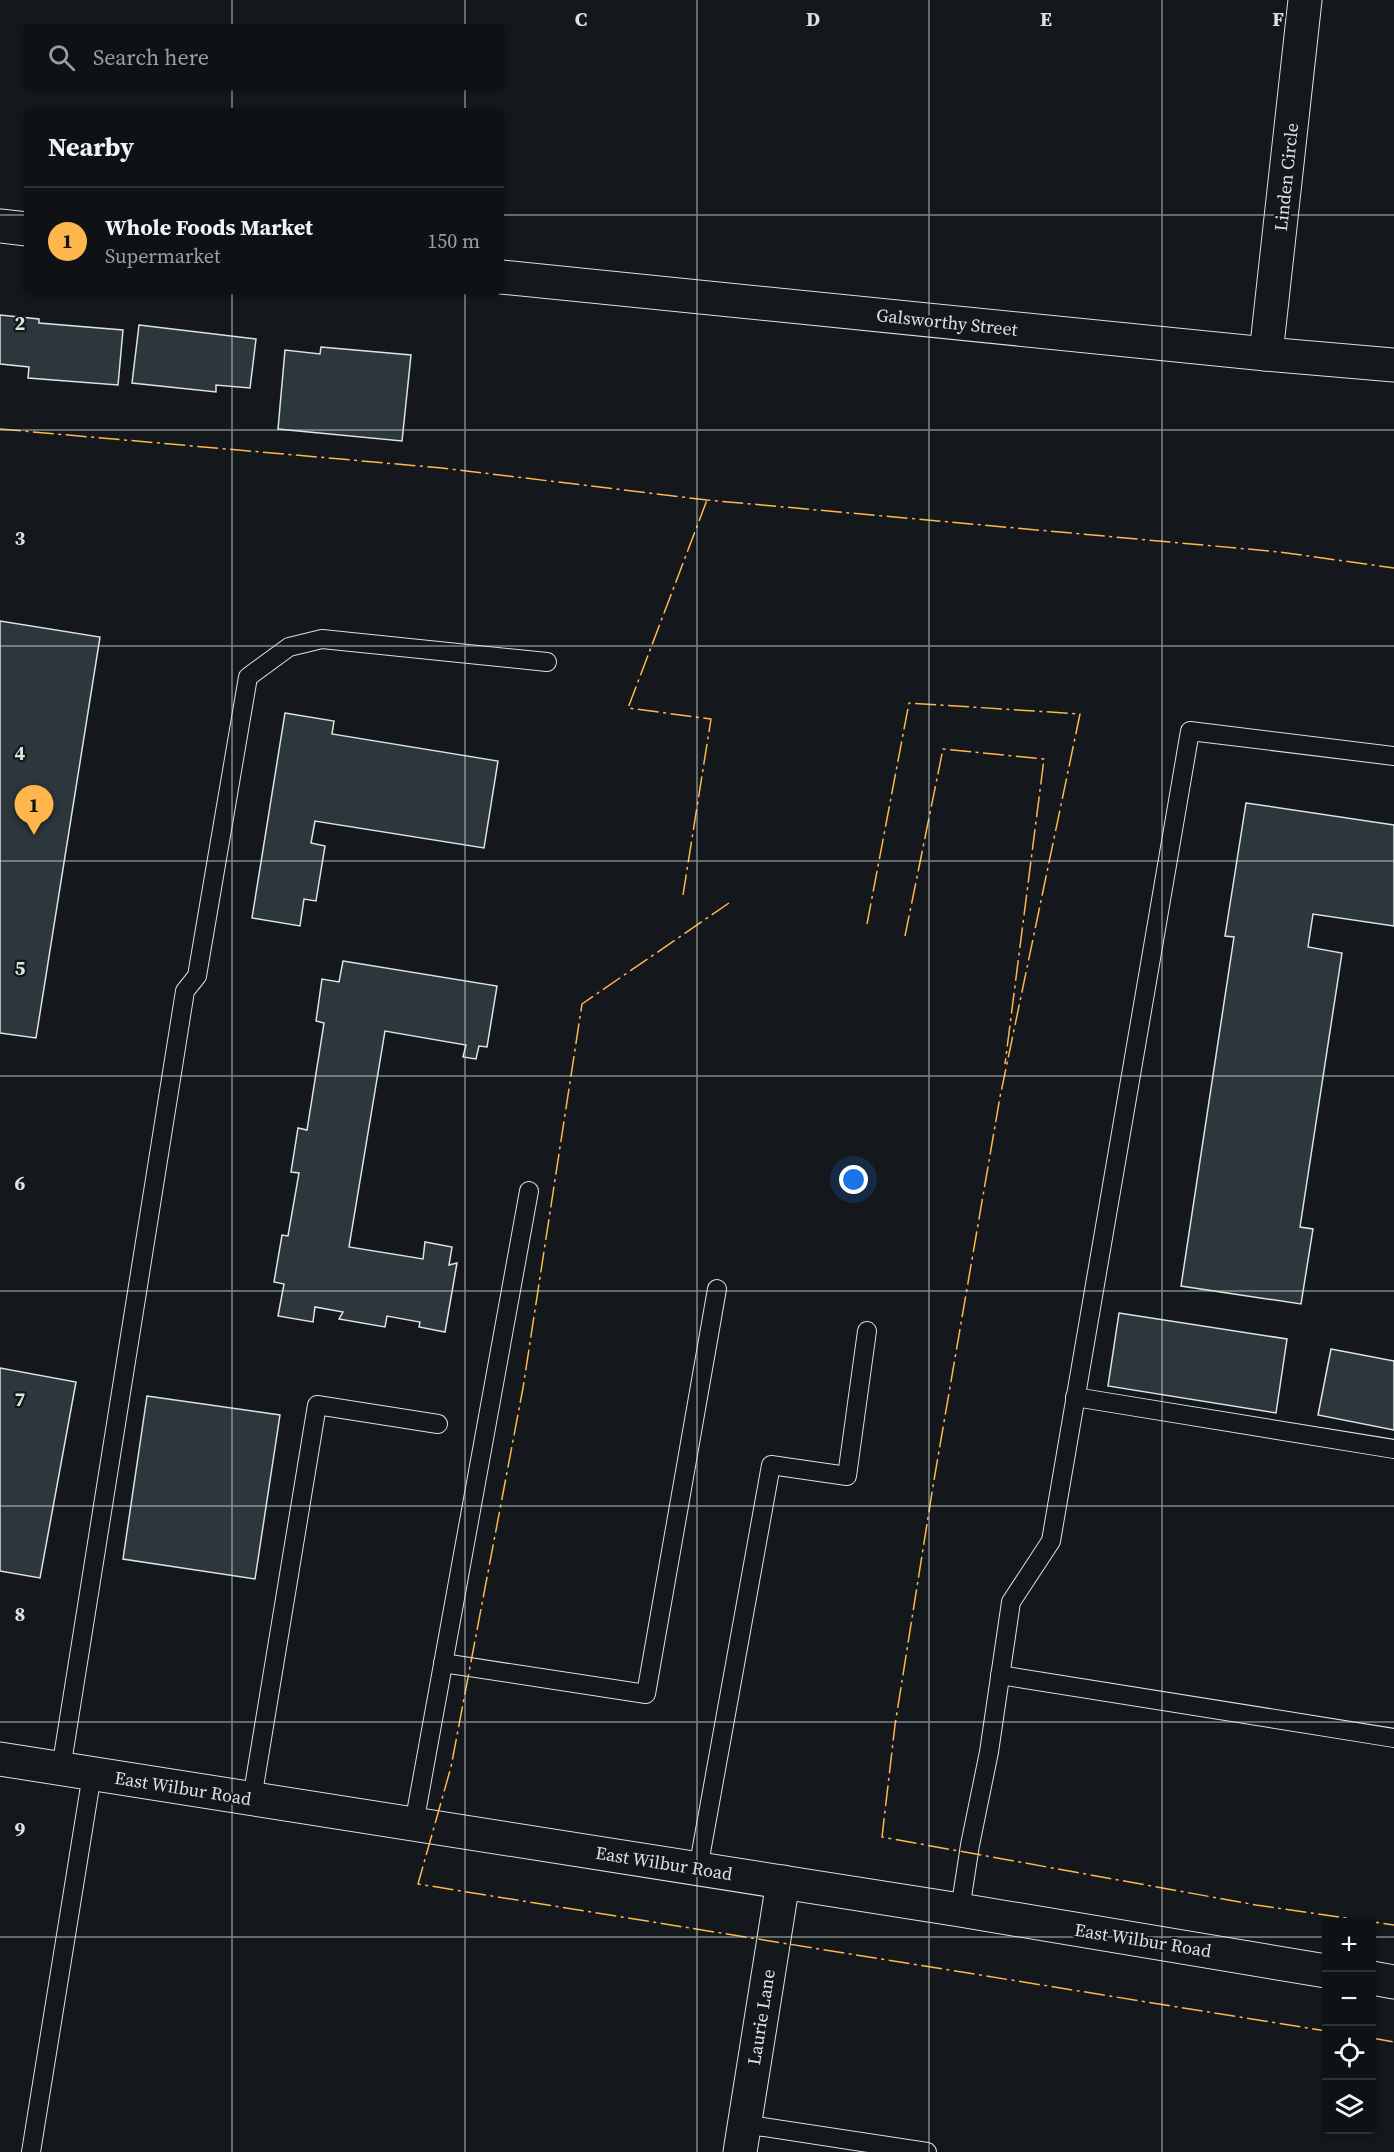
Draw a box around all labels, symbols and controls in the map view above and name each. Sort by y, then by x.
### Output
text: C [575,5,587,33]
text: D [806,5,820,33]
text: E [1040,5,1052,33]
text: F [1272,5,1284,33]
search box [24,24,504,90]
icon: search [45,41,78,74]
text: Search here [93,42,209,72]
street label: Linden Circle [1268,122,1304,232]
text: Nearby [48,129,134,165]
text: Whole Foods Market [105,212,313,242]
text: 1 [62,227,73,255]
text: 150 m [427,227,480,255]
text: Supermarket [105,242,220,270]
street label: Galsworthy Street [875,302,1019,342]
text: 2 [15,309,26,337]
text: 3 [15,524,26,552]
text: 4 [15,739,26,767]
pin: 1 [15,786,54,835]
text: 5 [15,954,26,982]
your location [839,1165,868,1194]
text: 6 [15,1169,26,1197]
text: 7 [15,1385,26,1413]
text: 8 [15,1600,25,1628]
street label: East Wilbur Road [113,1765,253,1811]
text: 9 [15,1815,26,1843]
street label: East Wilbur Road [594,1840,734,1886]
street label: East Wilbur Road [1073,1917,1213,1963]
map controls [1322,1918,1376,2134]
button: + [1322,1918,1376,1972]
street label: Laurie Lane [741,1967,781,2067]
button: − [1322,1972,1376,2026]
button: locate [1322,2026,1376,2080]
button: layers [1322,2080,1376,2134]

